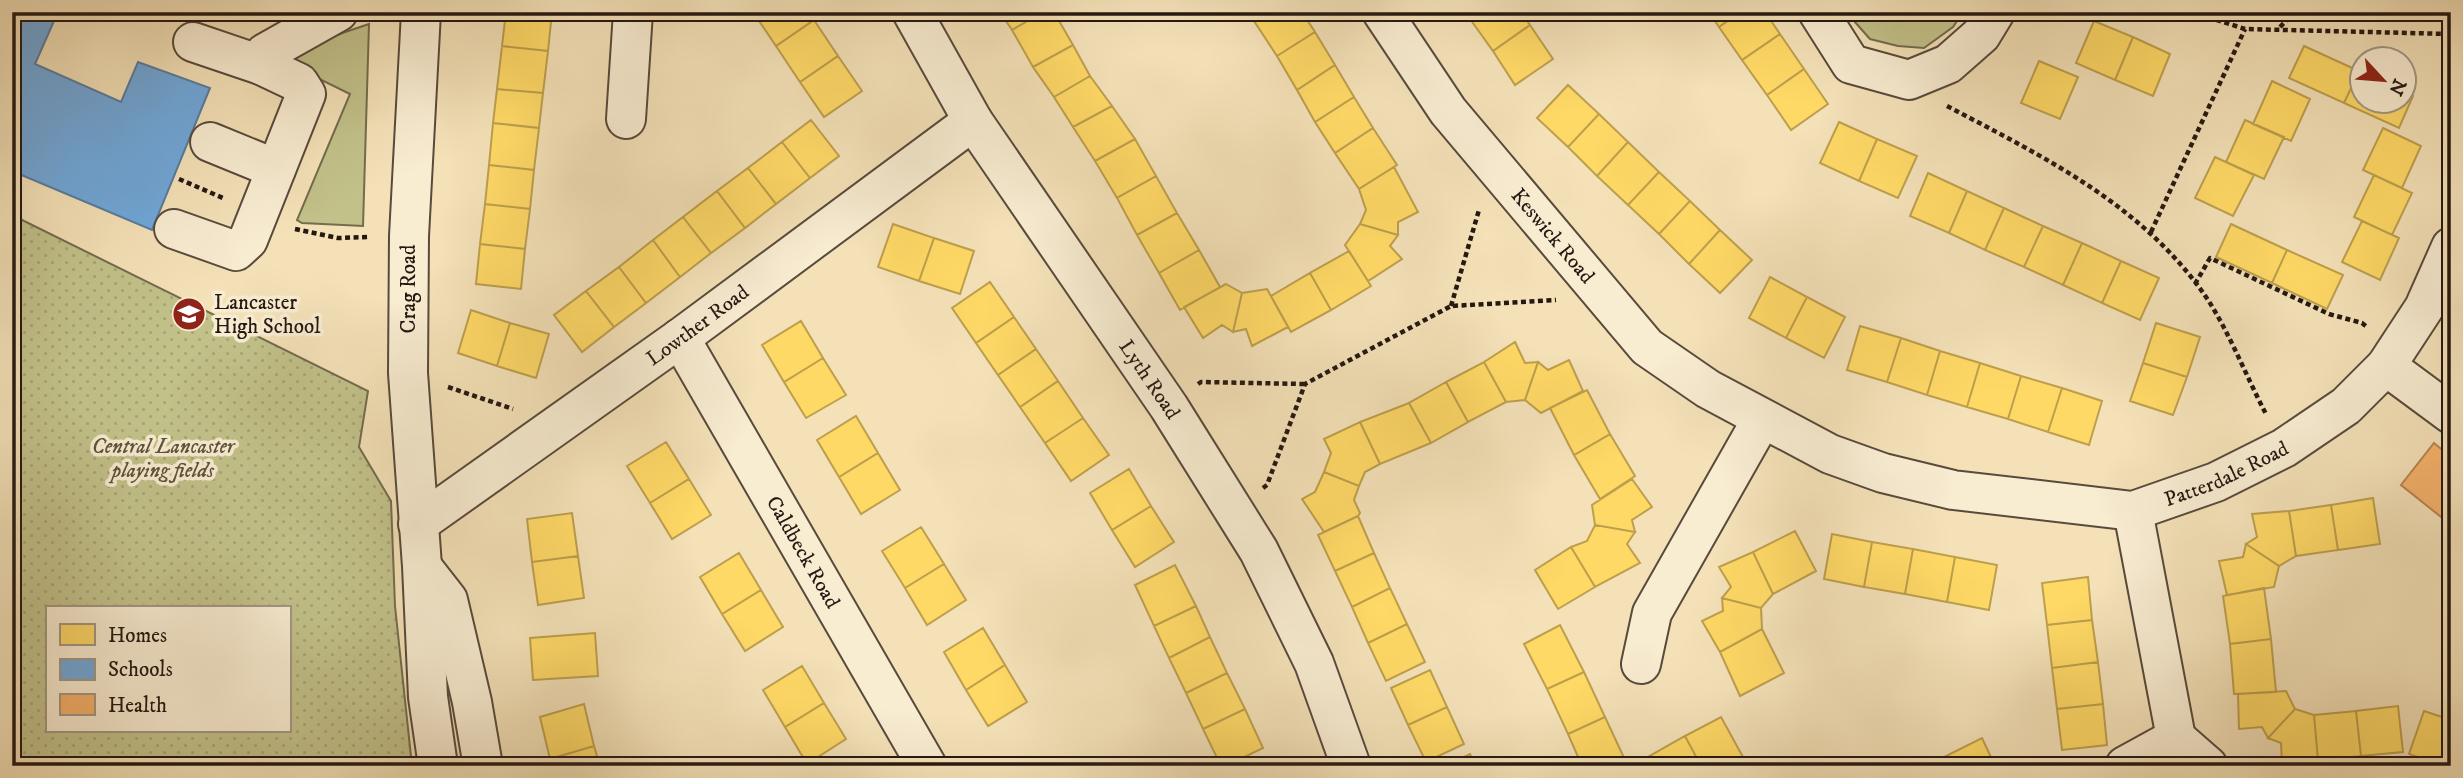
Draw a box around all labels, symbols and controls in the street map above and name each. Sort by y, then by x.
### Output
north arrow [2348,46,2418,116]
text: N [2383,75,2411,99]
street label: Keswick Road [1505,183,1600,290]
street label: Crag Road [396,244,422,333]
street label: Lowther Road [641,279,755,372]
place label: Lancaster High School [214,290,321,340]
school or university icon: Lancaster High School [170,295,208,333]
street label: Lyth Road [1113,335,1186,425]
park label: Central Lancaster playing fields [92,434,236,484]
street label: Patterdale Road [2161,436,2294,513]
street label: Caldbeck Road [760,491,846,614]
legend [46,606,290,732]
text: Homes [108,623,167,649]
text: Schools [108,657,173,683]
text: Health [108,693,167,719]

